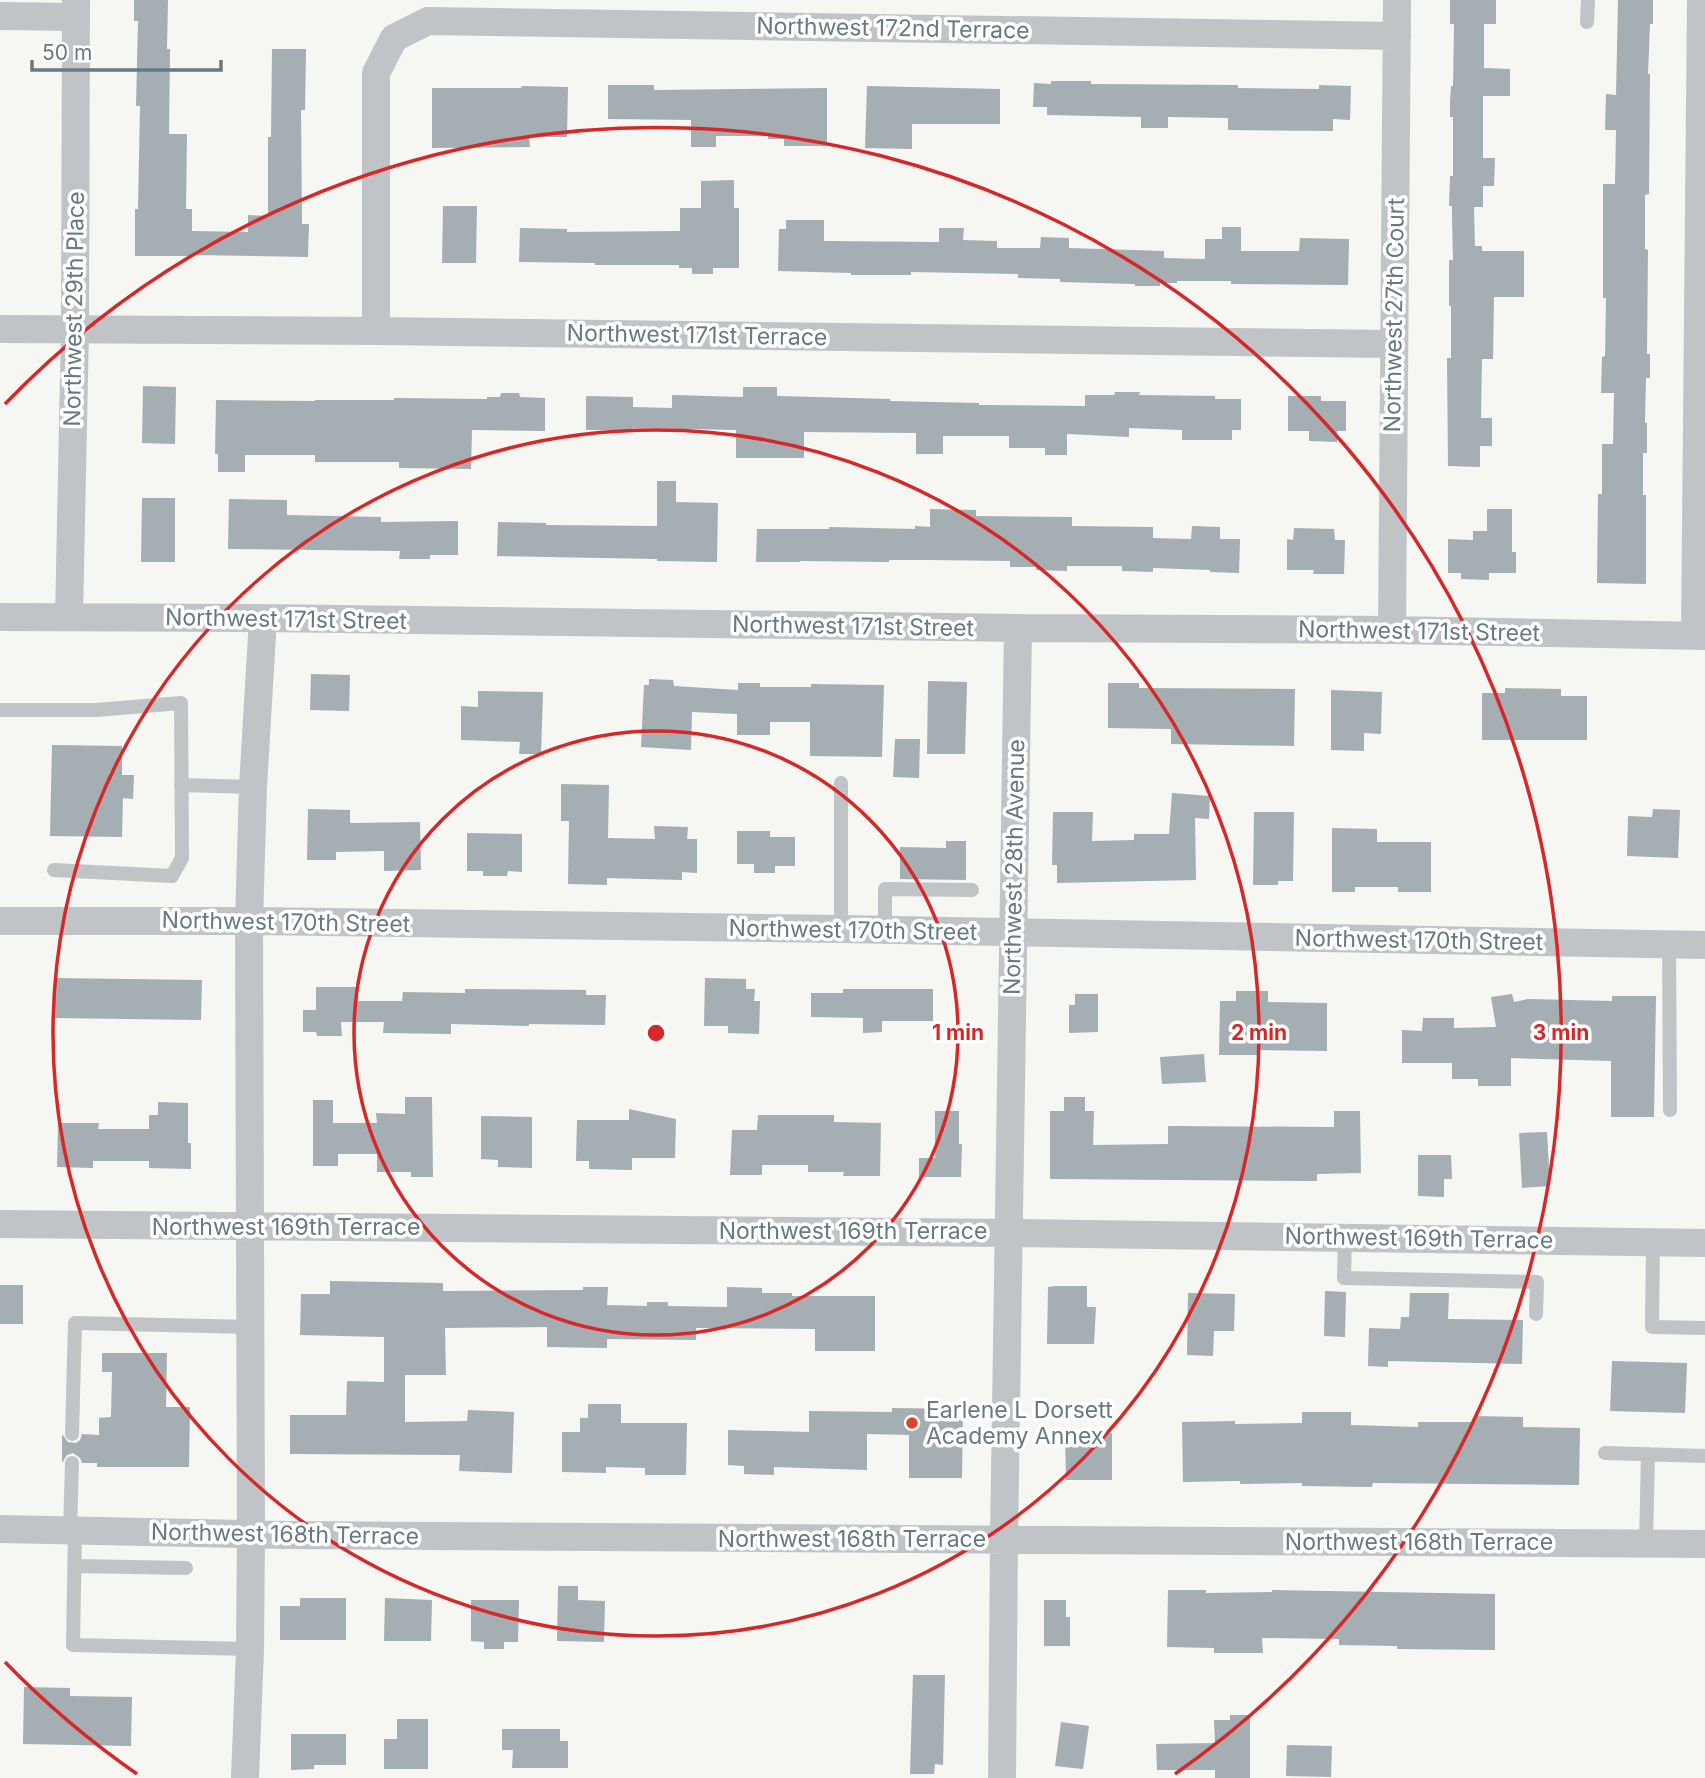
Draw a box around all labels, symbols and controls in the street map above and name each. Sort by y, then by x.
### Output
street label: Northwest 172nd Terrace [756,12,1030,44]
scale bar [32,28,220,72]
text: 50 m [42,40,92,65]
street label: Northwest 29th Place [58,191,90,427]
street label: Northwest 27th Court [1378,197,1410,433]
street label: Northwest 171st Terrace [566,319,828,351]
street label: Northwest 171st Street [165,603,408,635]
street label: Northwest 171st Street [732,610,975,642]
street label: Northwest 171st Street [1298,615,1541,647]
street label: Northwest 28th Avenue [998,739,1030,995]
street label: Northwest 170th Street [161,906,411,938]
street label: Northwest 170th Street [728,914,978,946]
street label: Northwest 170th Street [1294,924,1544,956]
text: 1 min [932,1020,984,1045]
text: 2 min [1231,1020,1287,1045]
text: 3 min [1533,1020,1589,1045]
centre of rings [644,1021,668,1045]
street label: Northwest 169th Terrace [152,1213,420,1241]
street label: Northwest 169th Terrace [719,1217,987,1245]
street label: Northwest 169th Terrace [1284,1222,1554,1254]
place label: Earlene L Dorsett Academy Annex [926,1396,1113,1450]
marker: Earlene L Dorsett Academy Annex [904,1415,920,1431]
street label: Northwest 168th Terrace [151,1518,419,1550]
street label: Northwest 168th Terrace [718,1525,986,1553]
street label: Northwest 168th Terrace [1285,1528,1553,1556]

